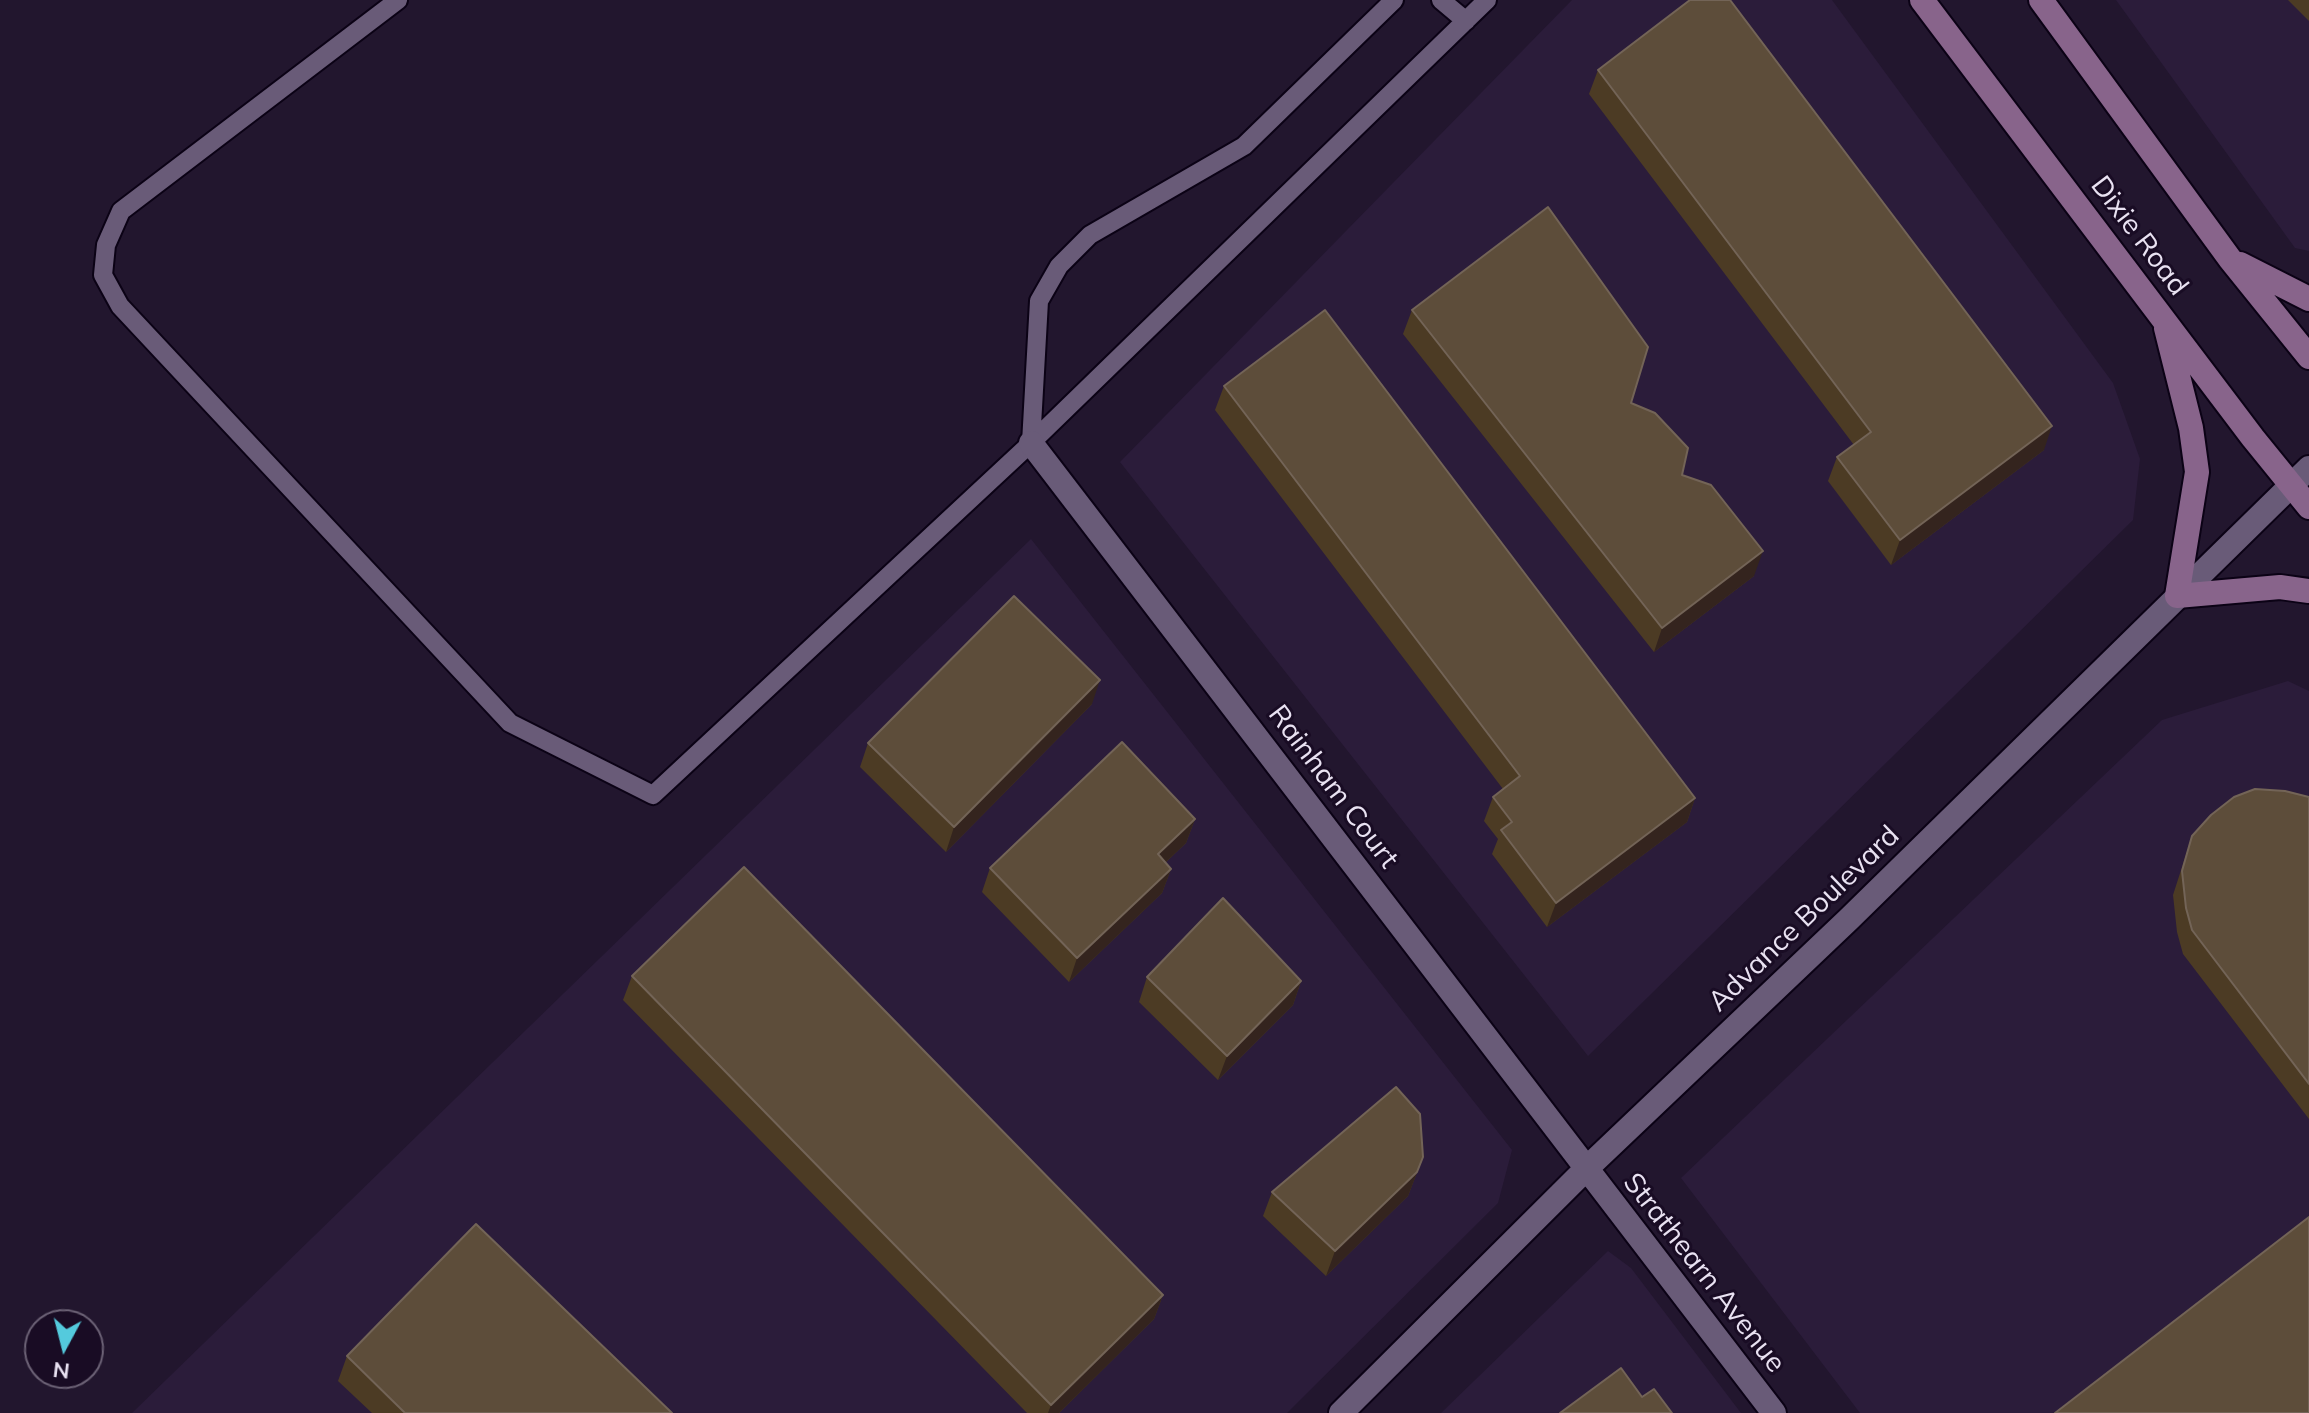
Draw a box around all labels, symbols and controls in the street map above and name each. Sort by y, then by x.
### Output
street label: Dixie Road [2083,170,2195,302]
street label: Rainham Court [1261,699,1405,875]
street label: Advance Boulevard [1702,819,1906,1019]
street label: Strathearn Avenue [1616,1167,1792,1379]
north arrow [24,1309,104,1389]
text: N [51,1356,71,1386]

